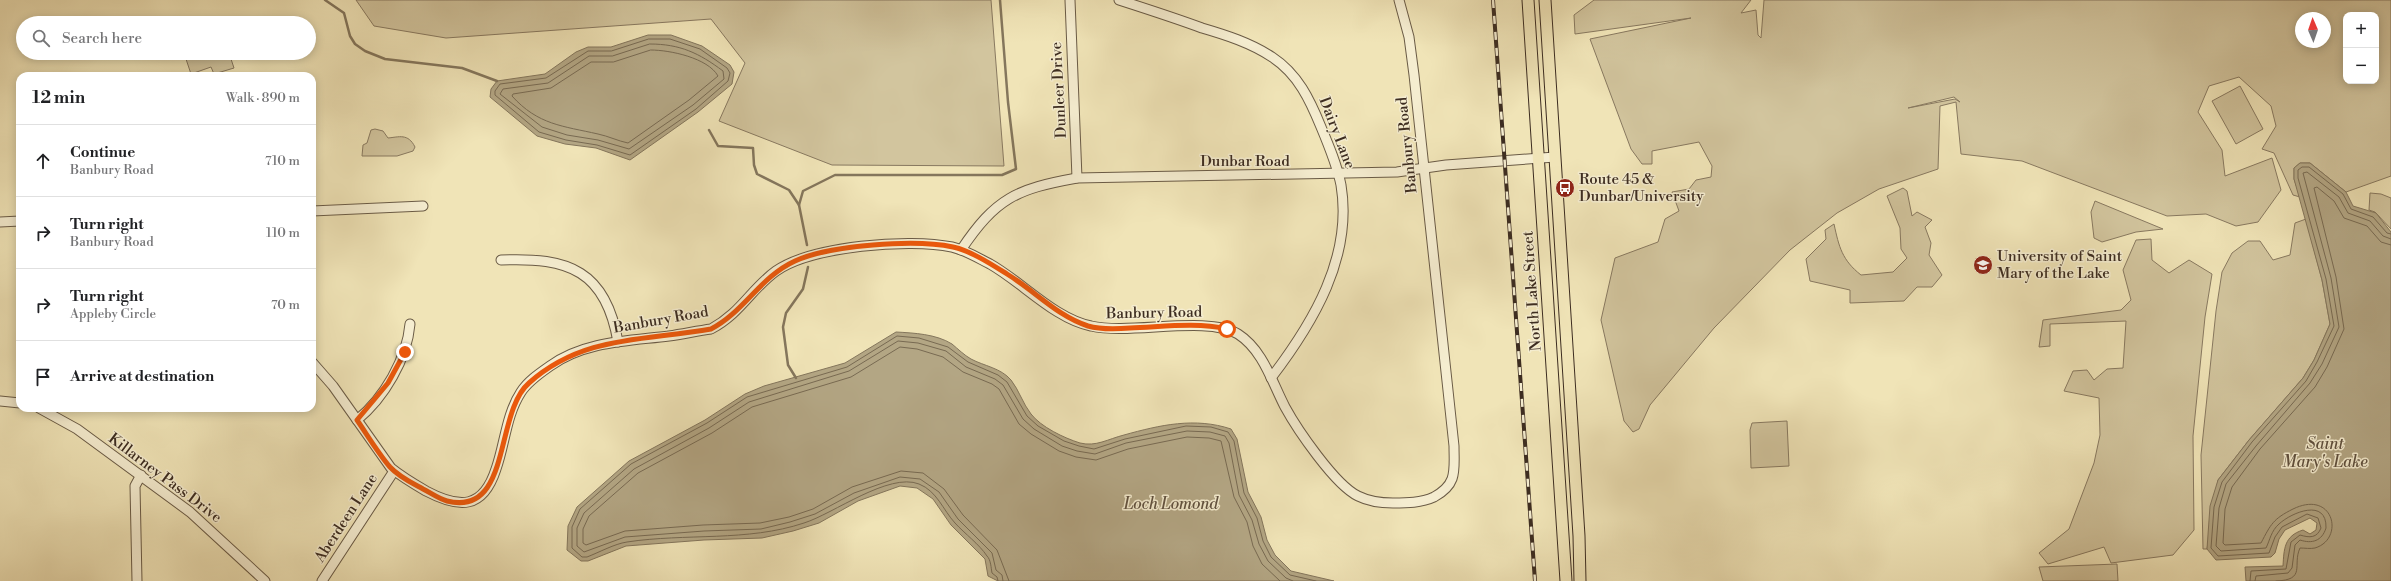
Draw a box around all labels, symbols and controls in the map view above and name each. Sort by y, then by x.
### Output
north arrow [2295,12,2331,48]
map controls [2343,12,2379,84]
button: + [2343,12,2379,48]
search box [16,16,316,60]
icon: search [30,27,52,49]
text: Search here [62,29,142,48]
street label: Dunleer Drive [1047,41,1071,139]
button: − [2343,48,2379,84]
text: 12 min [32,87,85,109]
text: Walk · 890 m [226,90,300,106]
street label: Dairy Lane [1315,94,1359,172]
street label: Banbury Road [1392,96,1422,195]
text: Continue [70,143,135,162]
icon: ahead [32,150,54,172]
street label: Dunbar Road [1200,152,1290,171]
text: 710 m [265,153,300,169]
text: Banbury Road [70,162,154,178]
place label: Route 45 & Dunbar/University [1579,170,1704,206]
bus stop icon: Route 45 & Dunbar/University [1554,177,1576,199]
text: Turn right [70,215,144,234]
icon: right [32,222,54,244]
text: 110 m [266,225,300,241]
street label: North Lake Street [1518,230,1546,352]
text: Banbury Road [70,234,154,250]
place label: University of Saint Mary of the Lake [1997,247,2123,283]
school or university icon: University of Saint Mary of the Lake [1972,254,1994,276]
text: Turn right [70,287,144,306]
icon: right [32,294,54,316]
text: 70 m [271,297,300,313]
street label: Banbury Road [611,302,711,338]
street label: Banbury Road [1105,303,1203,323]
text: Appleby Circle [70,306,156,322]
route start [1218,320,1236,338]
route end [396,343,414,361]
icon: arrive [32,366,54,388]
text: Arrive at destination [70,367,214,386]
street label: Killarney Pass Drive [104,429,226,527]
water label: Saint Mary's Lake [2282,434,2368,472]
street label: Aberdeen Lane [310,470,382,567]
water label: Loch Lomond [1123,494,1219,514]

